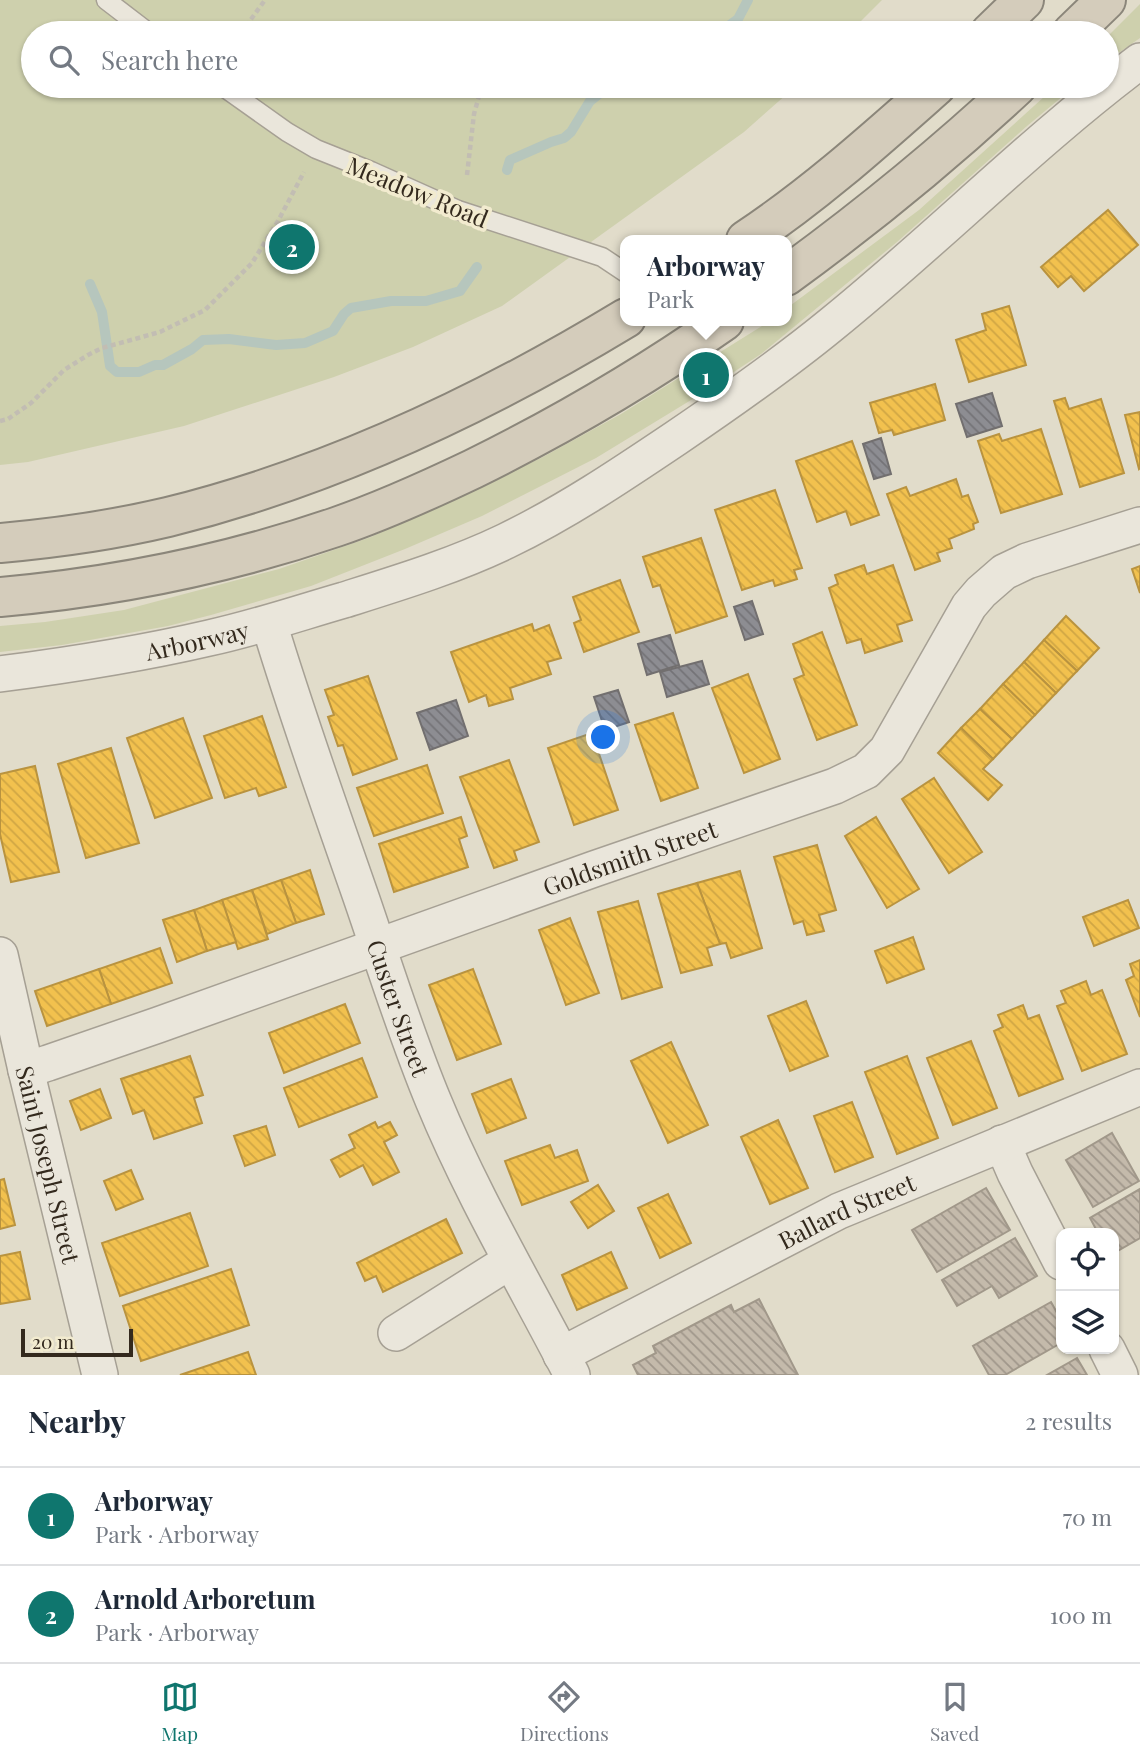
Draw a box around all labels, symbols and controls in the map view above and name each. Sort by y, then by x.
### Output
search box [21,21,1119,98]
icon: search [45,41,83,79]
text: Search here [101,42,238,77]
street label: Meadow Road [342,148,494,234]
pin: 2 [269,221,315,273]
popup [620,235,792,326]
text: Arborway [647,248,765,283]
text: Park [647,283,694,314]
pin: 1 [683,349,729,401]
street label: Arborway [142,613,252,667]
your location [586,720,620,754]
street label: Goldsmith Street [538,812,721,902]
street label: Custer Street [360,935,438,1081]
street label: Saint Joseph Street [9,1062,88,1267]
street label: Ballard Street [772,1165,920,1256]
map controls [1056,1228,1119,1354]
button: locate [1056,1228,1119,1291]
button: layers [1056,1291,1119,1354]
scale bar [21,1326,133,1358]
text: 20 m [32,1328,74,1354]
text: Nearby [28,1401,126,1441]
text: 2 results [1025,1405,1112,1436]
text: Arborway [95,1483,213,1518]
text: 1 [47,1501,55,1532]
text: 70 m [1063,1501,1112,1532]
text: Park · Arborway [95,1518,259,1549]
text: Arnold Arboretum [95,1581,316,1616]
text: 2 [45,1599,57,1630]
text: 100 m [1050,1599,1112,1630]
text: Park · Arborway [95,1616,259,1647]
tab: Map [161,1678,199,1746]
tab: Directions [520,1678,609,1746]
tab: Saved [930,1678,979,1746]

